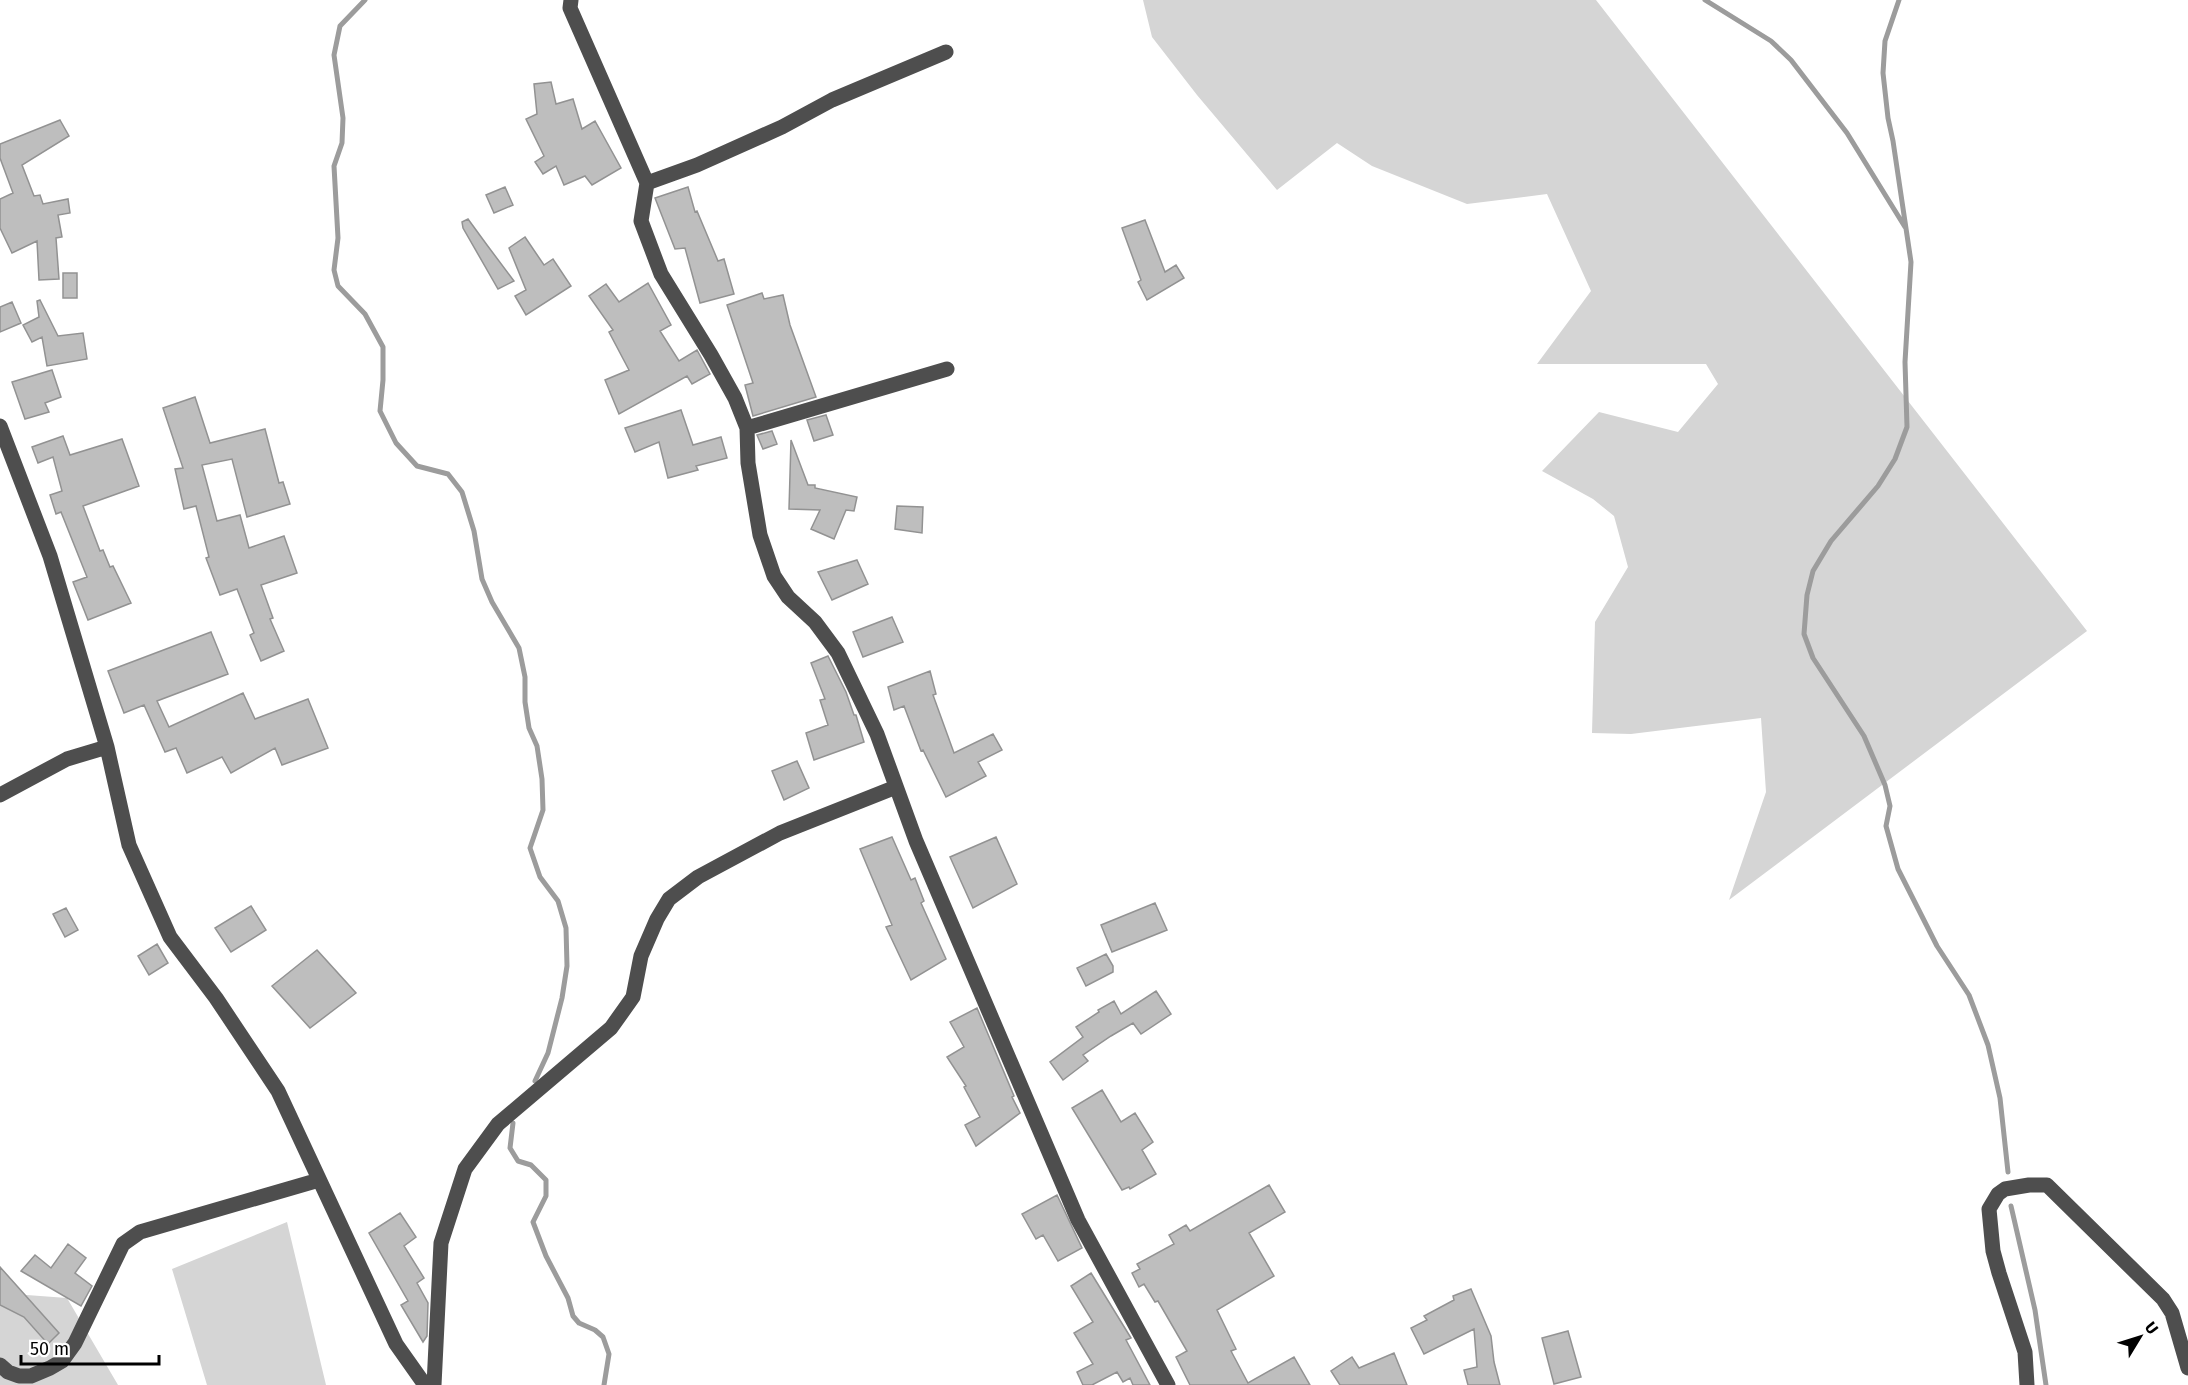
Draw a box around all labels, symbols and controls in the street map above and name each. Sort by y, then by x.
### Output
north arrow [2110,1307,2170,1367]
text: U [2141,1318,2162,1338]
scale bar [21,1328,159,1366]
text: 50 m [30,1338,69,1360]

